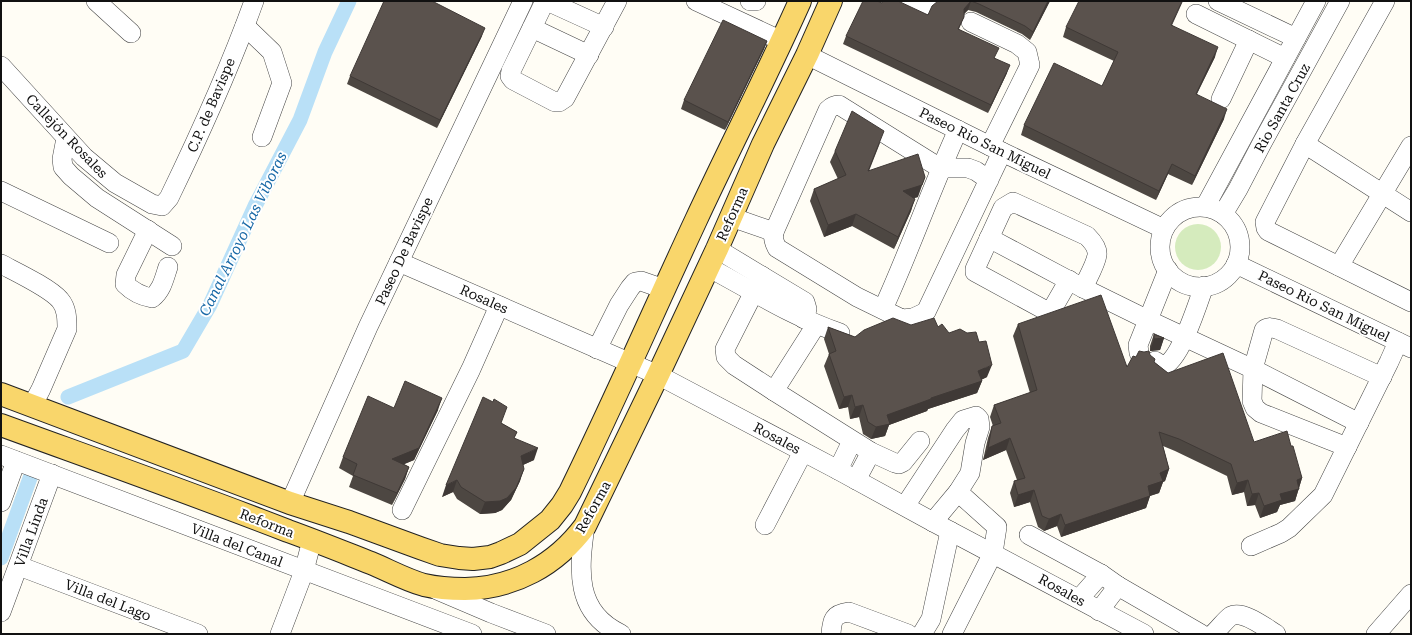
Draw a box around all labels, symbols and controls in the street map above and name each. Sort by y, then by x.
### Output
street label: C.P. de Bavispe [184,55,238,155]
street label: Rio Santa Cruz [1251,60,1313,155]
street label: Callejón Rosales [23,91,111,181]
street label: Paseo Rio San Miguel [917,104,1054,182]
water label: Canal Arroyo Las Viboras [195,149,291,319]
street label: Reforma [713,184,751,243]
street label: Paseo De Bavispe [372,194,436,308]
street label: Paseo Rio San Miguel [1256,267,1393,345]
street label: Rosales [457,281,511,317]
street label: Rosales [751,419,804,457]
street label: Reforma [572,478,614,536]
street label: Villa Linda [11,495,51,569]
street label: Reforma [237,505,297,541]
street label: Villa del Canal [189,520,286,570]
street label: Rosales [1036,571,1088,610]
street label: Villa del Lago [63,576,153,624]

